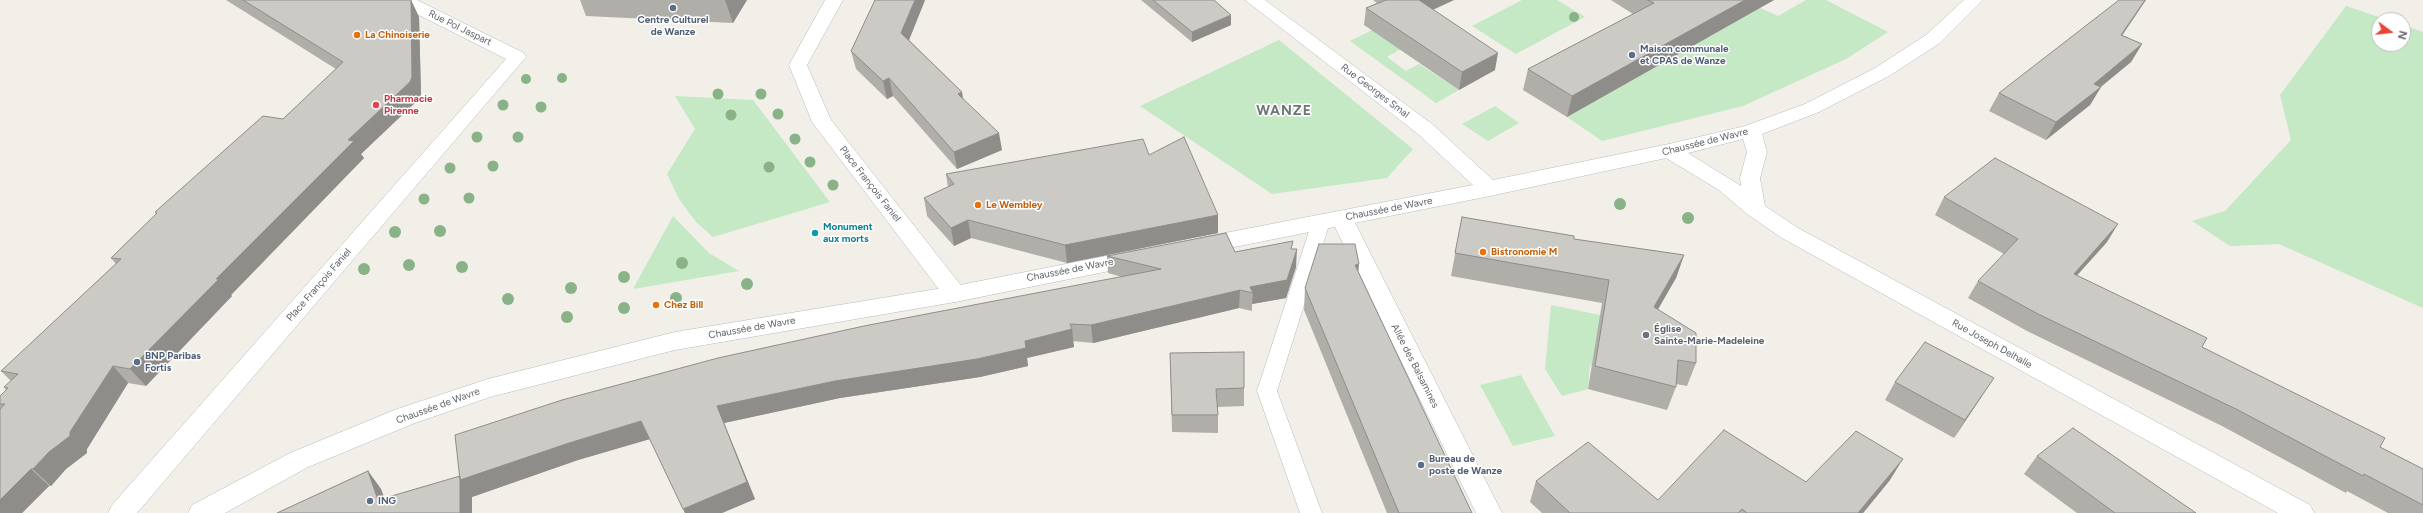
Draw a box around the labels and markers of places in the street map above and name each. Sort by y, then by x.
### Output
marker: Centre Culturel de Wanze [668,3,678,13]
place label: Centre Culturel de Wanze [637,14,709,38]
place label: La Chinoiserie [365,29,430,41]
marker: La Chinoiserie [352,30,362,40]
place label: Maison communale et CPAS de Wanze [1640,43,1728,66]
marker: Maison communale et CPAS de Wanze [1627,50,1637,60]
place label: Pharmacie Pirenne [384,93,433,116]
marker: Pharmacie Pirenne [371,100,381,110]
place label: Le Wembley [986,199,1042,211]
marker: Le Wembley [973,200,983,210]
place label: Monument aux morts [823,221,873,244]
marker: Monument aux morts [810,228,820,238]
place label: Bistronomie M [1491,246,1557,258]
marker: Bistronomie M [1478,247,1488,257]
place label: Chez Bill [664,299,703,311]
marker: Chez Bill [651,300,661,310]
place label: Église Sainte-Marie-Madeleine [1654,323,1764,346]
marker: Église Sainte-Marie-Madeleine [1641,330,1651,340]
place label: BNP Paribas Fortis [145,350,201,374]
marker: BNP Paribas Fortis [132,357,142,367]
place label: Bureau de poste de Wanze [1429,453,1502,476]
marker: Bureau de poste de Wanze [1416,460,1426,470]
place label: ING [378,495,396,507]
marker: ING [365,496,375,506]

